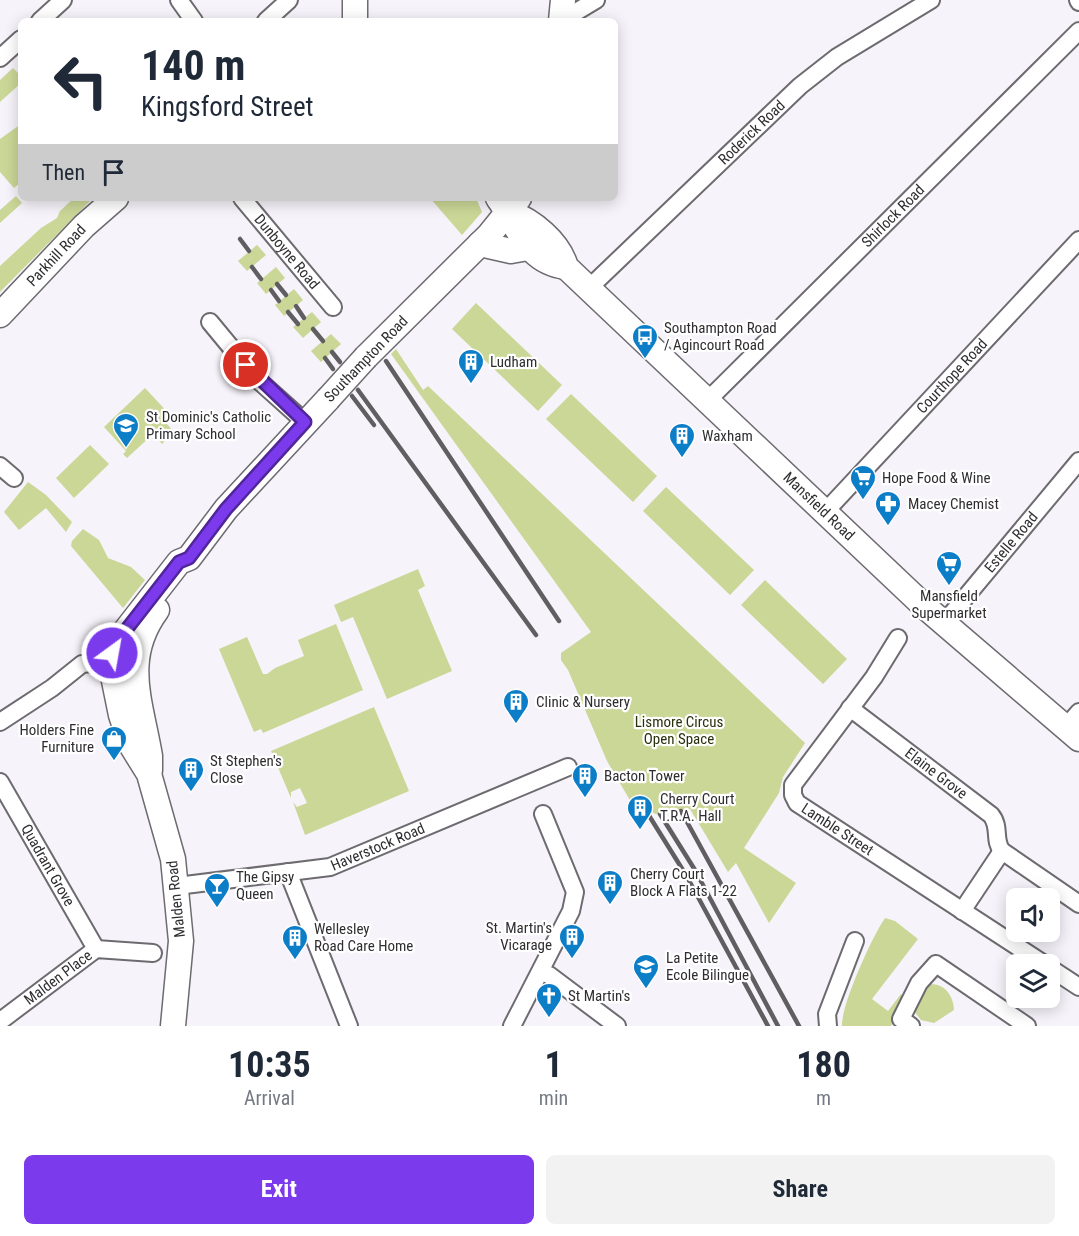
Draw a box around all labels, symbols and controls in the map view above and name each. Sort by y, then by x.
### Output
text: 140 m [141,41,246,90]
icon: left [42,42,120,120]
text: Kingsford Street [141,91,314,123]
street label: Roderick Road [714,96,789,168]
icon: arrive [97,156,130,189]
text: Then [42,160,85,185]
street label: Shirlock Road [858,181,928,251]
street label: Dunboyne Road [250,211,323,293]
street label: Parkhill Road [23,221,90,290]
street label: Southampton Road [320,312,412,406]
place label: Southampton Road / Agincourt Road [664,319,777,354]
bus stop icon: Southampton Road / Agincourt Road [630,322,660,360]
street label: Courthope Road [913,335,991,417]
pin [220,339,271,390]
building icon: Ludham [456,347,486,385]
icon: arrive [229,348,262,381]
place label: Ludham [490,353,537,371]
place label: St Dominic's Catholic Primary School [146,408,271,443]
school or university icon: St Dominic's Catholic Primary School [111,411,141,449]
building icon: Waxham [667,421,697,459]
place label: Waxham [702,427,753,445]
supermarket icon: Hope Food & Wine [848,463,878,501]
street label: Mansfield Road [779,468,858,544]
place label: Hope Food & Wine [882,469,990,487]
pharmacy icon: Macey Chemist [873,489,903,527]
place label: Macey Chemist [908,495,999,513]
street label: Estelle Road [981,508,1042,576]
supermarket icon: Mansfield Supermarket [934,549,964,587]
place label: Mansfield Supermarket [911,587,987,622]
position arrow [80,621,144,685]
building icon: Clinic & Nursery [501,687,531,725]
place label: Clinic & Nursery [536,693,630,711]
park label: Lismore Circus Open Space [635,713,723,748]
place label: Holders Fine Furniture [19,721,94,756]
shop icon: Holders Fine Furniture [99,724,129,762]
street label: Elaine Grove [901,744,971,803]
place label: St Stephen's Close [210,752,282,787]
building icon: St Stephen's Close [176,755,206,793]
building icon: Bacton Tower [570,761,600,799]
place label: Bacton Tower [604,767,685,785]
place label: Cherry Court T.R.A. Hall [660,790,734,825]
building icon: Cherry Court T.R.A. Hall [625,793,655,831]
street label: Lamble Street [798,799,877,859]
street label: Haverstock Road [328,819,427,875]
street label: Quadrant Grove [17,821,78,909]
street label: Malden Road [163,860,189,938]
place label: Cherry Court Block A Flats 1-22 [630,865,737,900]
place label: The Gipsy Queen [236,868,294,903]
building icon: Cherry Court Block A Flats 1-22 [595,868,625,906]
bar icon: The Gipsy Queen [202,871,232,909]
map controls [1006,888,1060,1008]
button: sound [1006,888,1060,942]
place label: St. Martin's Vicarage [486,919,552,954]
place label: Wellesley Road Care Home [314,920,413,955]
building icon: St. Martin's Vicarage [557,922,587,960]
building icon: Wellesley Road Care Home [280,923,310,961]
street label: Malden Place [21,946,96,1009]
place label: La Petite Ecole Bilingue [666,949,749,984]
school or university icon: La Petite Ecole Bilingue [631,952,661,990]
button: layers [1006,954,1060,1008]
church icon: St Martin's [534,981,564,1019]
place label: St Martin's [568,987,631,1005]
text: 10:35 [228,1044,311,1086]
text: 1 [544,1044,563,1086]
text: 180 [796,1044,851,1086]
text: Arrival [244,1086,295,1110]
text: min [539,1086,568,1110]
text: m [816,1086,831,1110]
button: Exit [24,1155,534,1224]
button: Share [546,1155,1055,1224]

